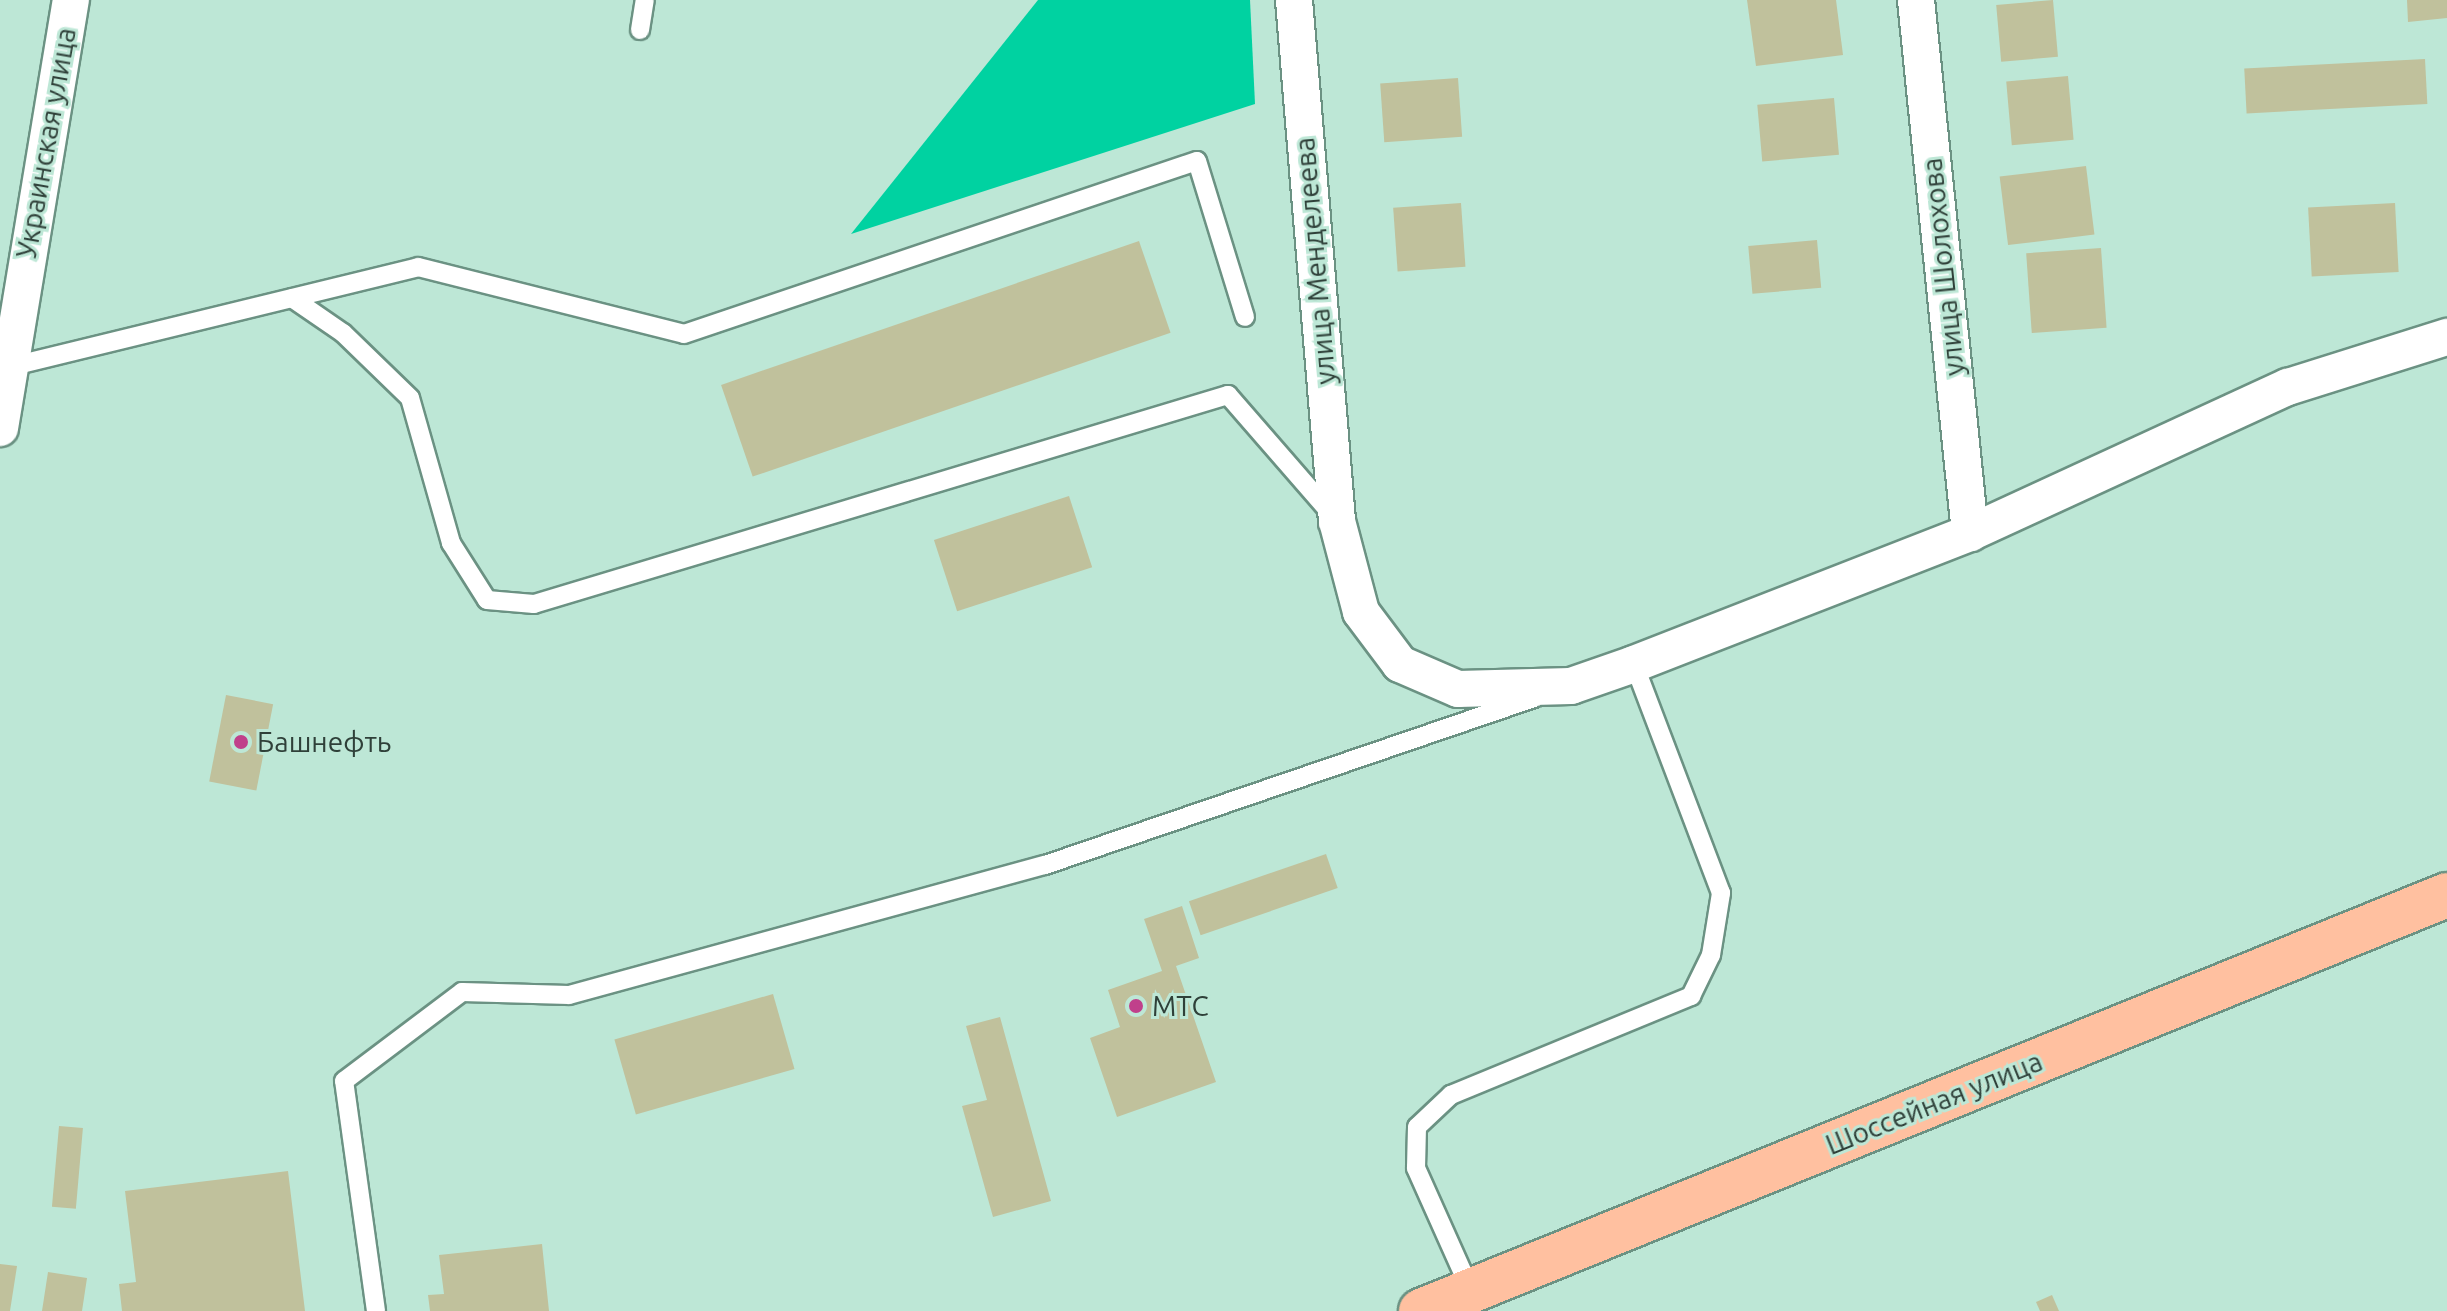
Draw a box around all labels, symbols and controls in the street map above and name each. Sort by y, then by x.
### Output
street label: Украинская улица [9,25,83,261]
street label: улица Менделеева [1287,136,1343,386]
street label: улица Шолохова [1915,156,1971,378]
place label: Башнефть [257,725,391,759]
marker: Башнефть [232,733,250,751]
place label: МТС [1152,989,1209,1023]
marker: МТС [1127,997,1145,1015]
street label: Шоссейная улица [1821,1044,2047,1162]

